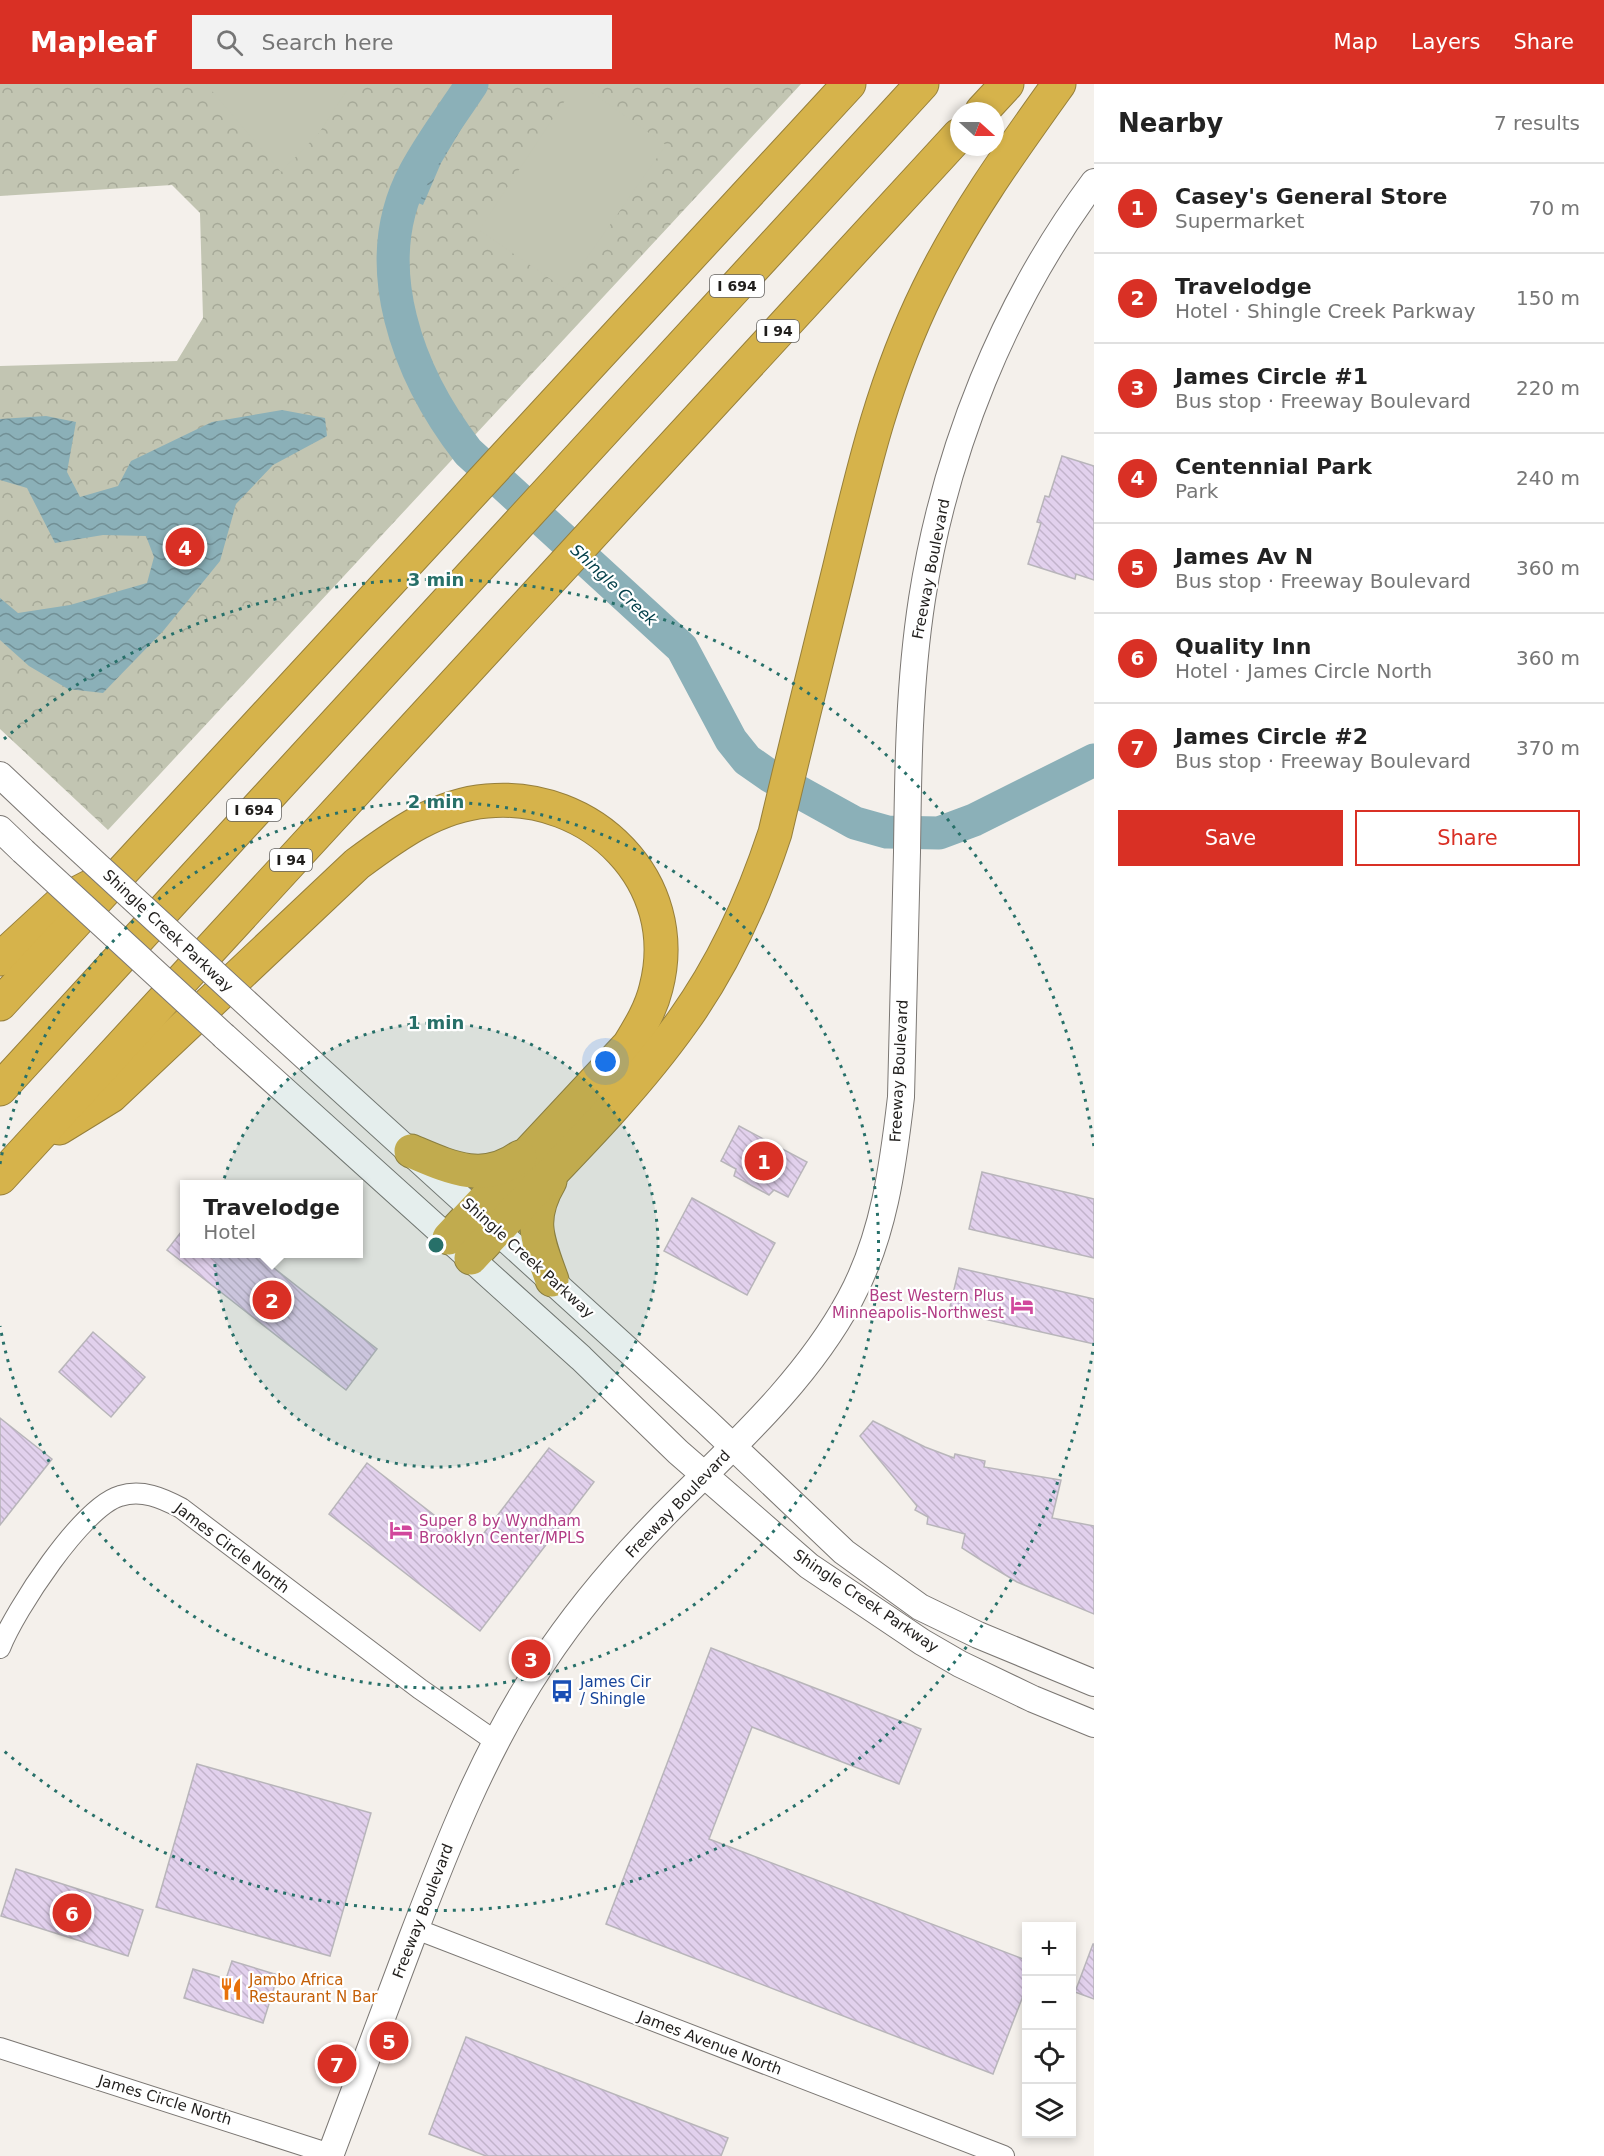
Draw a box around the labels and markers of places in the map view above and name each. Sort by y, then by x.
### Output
pin: 4 [166,524,204,570]
pin: 1 [744,1138,783,1184]
centre of rings [426,1235,446,1255]
pin: 2 [252,1278,292,1322]
place label: Best Western Plus Minneapolis-Northwest [832,1287,1004,1322]
hotel icon: Best Western Plus Minneapolis-Northwest [1009,1292,1035,1318]
place label: Super 8 by Wyndham Brooklyn Center/MPLS [419,1512,585,1547]
hotel icon: Super 8 by Wyndham Brooklyn Center/MPLS [388,1517,414,1543]
pin: 3 [512,1636,550,1682]
place label: James Cir / Shingle [579,1673,652,1708]
bus stop icon: James Cir / Shingle [549,1678,575,1704]
pin: 6 [52,1890,92,1936]
place label: Jambo Africa Restaurant N Bar [248,1971,378,2006]
restaurant icon: Jambo Africa Restaurant N Bar [218,1976,244,2002]
pin: 5 [370,2018,408,2064]
pin: 7 [318,2042,356,2086]

